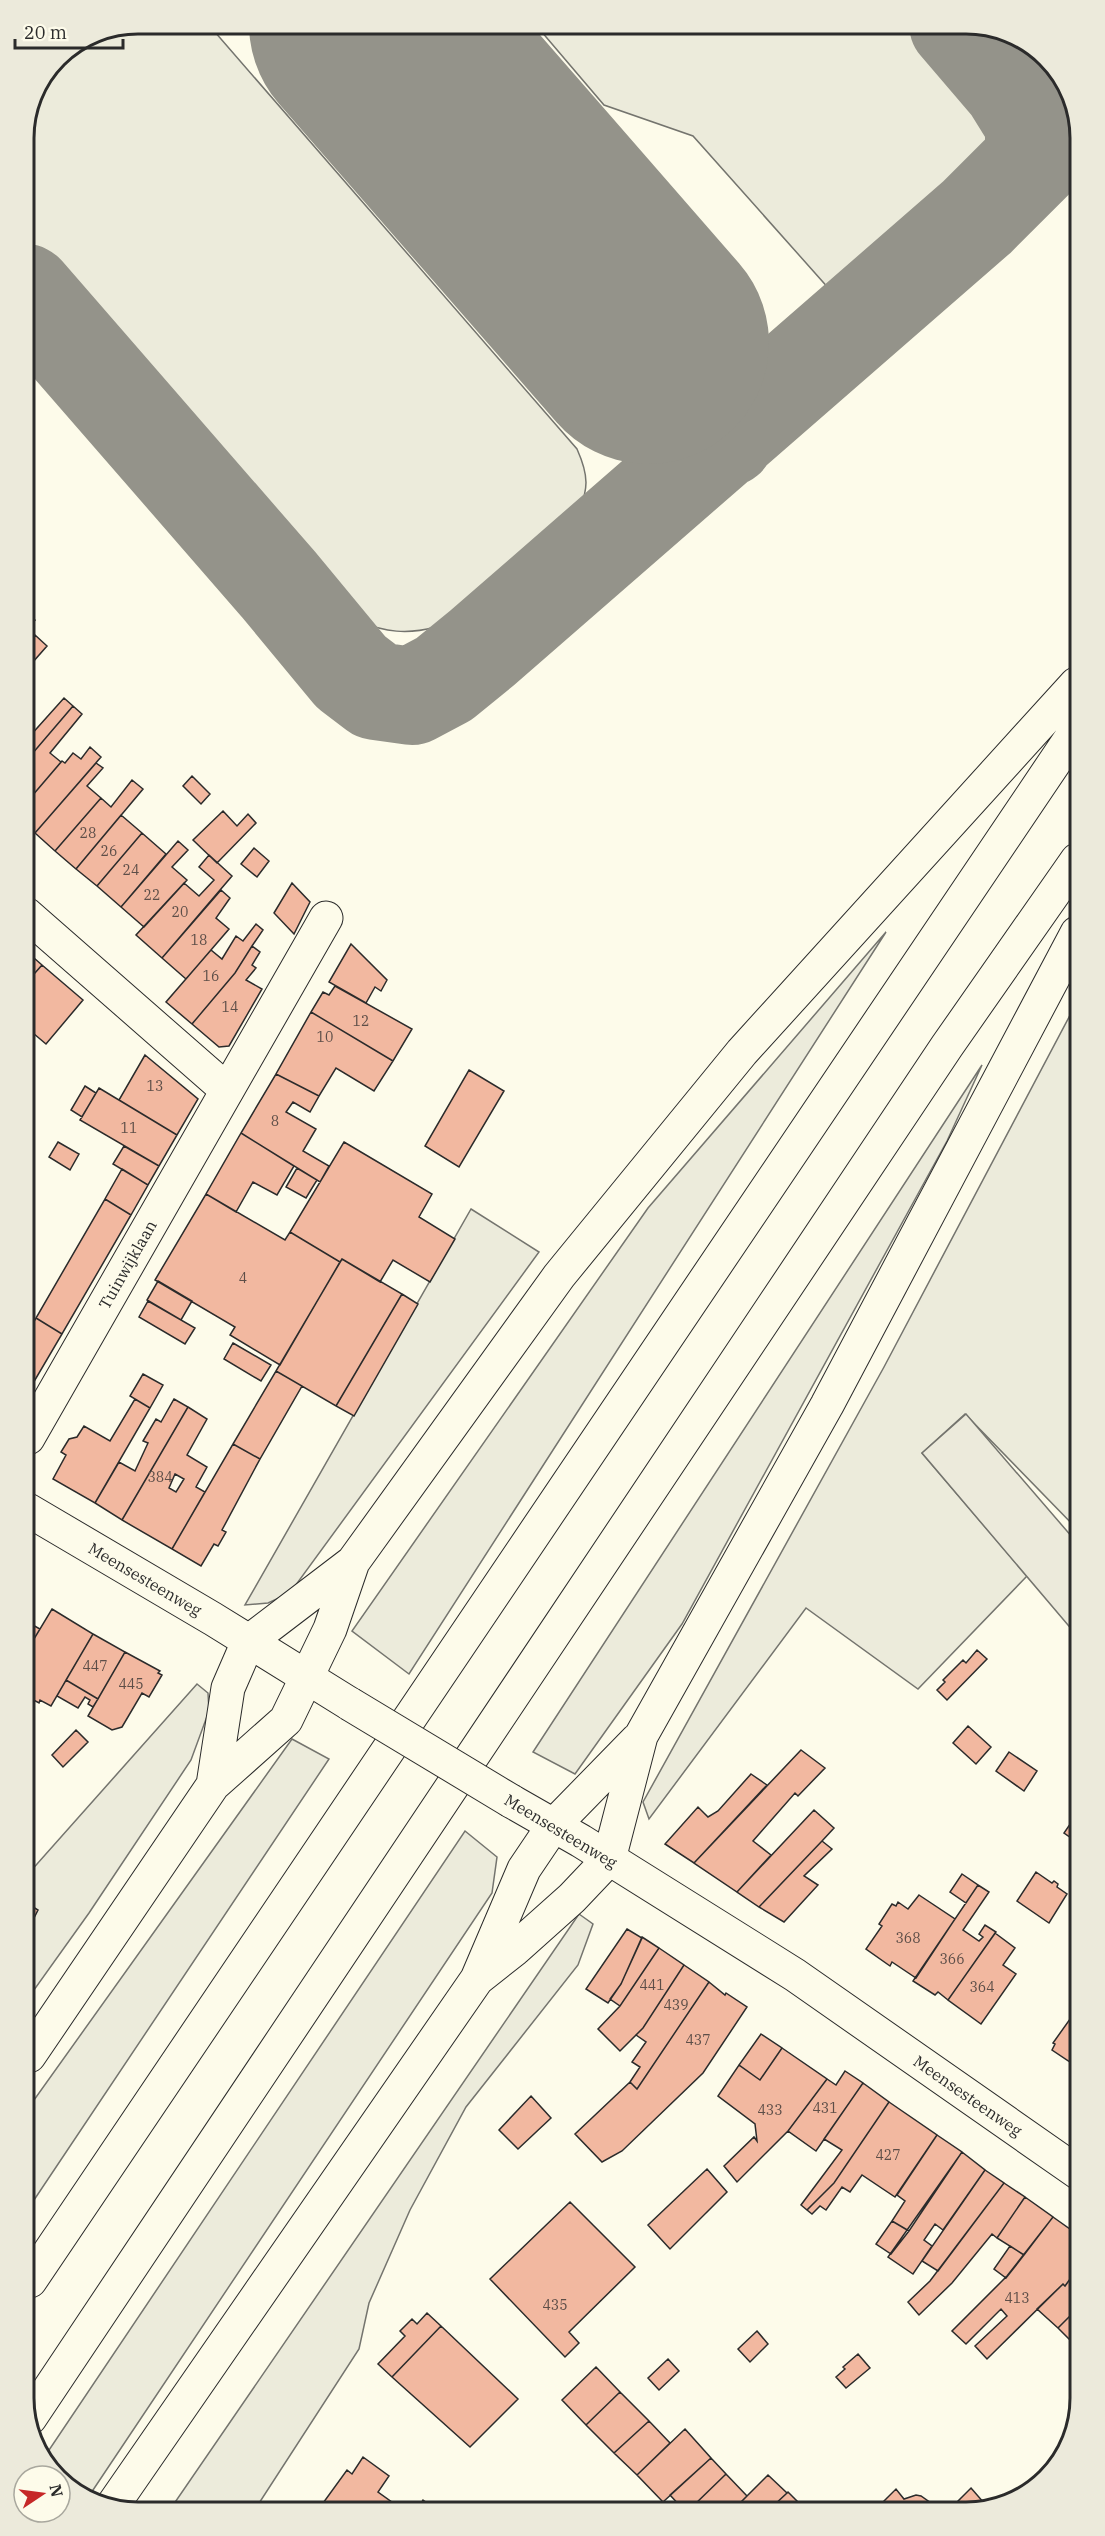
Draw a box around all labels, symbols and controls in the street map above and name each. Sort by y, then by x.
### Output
scale bar [15,12,123,50]
text: 20 m [24,21,67,44]
house number: 28 [80,824,96,842]
house number: 26 [101,842,117,860]
house number: 24 [123,861,139,879]
house number: 22 [144,886,160,904]
house number: 20 [172,903,188,921]
house number: 18 [191,931,207,949]
house number: 16 [203,967,219,985]
house number: 14 [222,998,238,1016]
house number: 12 [353,1012,369,1030]
house number: 10 [317,1028,333,1046]
house number: 13 [147,1077,163,1095]
house number: 8 [271,1112,279,1130]
house number: 11 [121,1119,137,1137]
street label: Tuinwijklaan [94,1216,161,1313]
house number: 4 [239,1269,247,1287]
house number: 384 [147,1468,173,1486]
street label: Meensesteenweg [85,1538,206,1620]
house number: 447 [82,1657,108,1675]
house number: 445 [118,1675,144,1693]
street label: Meensesteenweg [501,1789,621,1873]
house number: 368 [895,1929,921,1947]
house number: 366 [939,1950,965,1968]
house number: 441 [639,1976,665,1994]
house number: 364 [969,1978,995,1996]
house number: 439 [663,1996,689,2014]
house number: 437 [685,2031,711,2049]
street label: Meensesteenweg [910,2051,1026,2141]
house number: 431 [812,2099,838,2117]
house number: 433 [757,2101,783,2119]
house number: 427 [875,2146,901,2164]
house number: 413 [1004,2289,1030,2307]
house number: 435 [542,2296,568,2314]
north arrow [12,2464,72,2524]
text: N [45,2482,68,2499]

